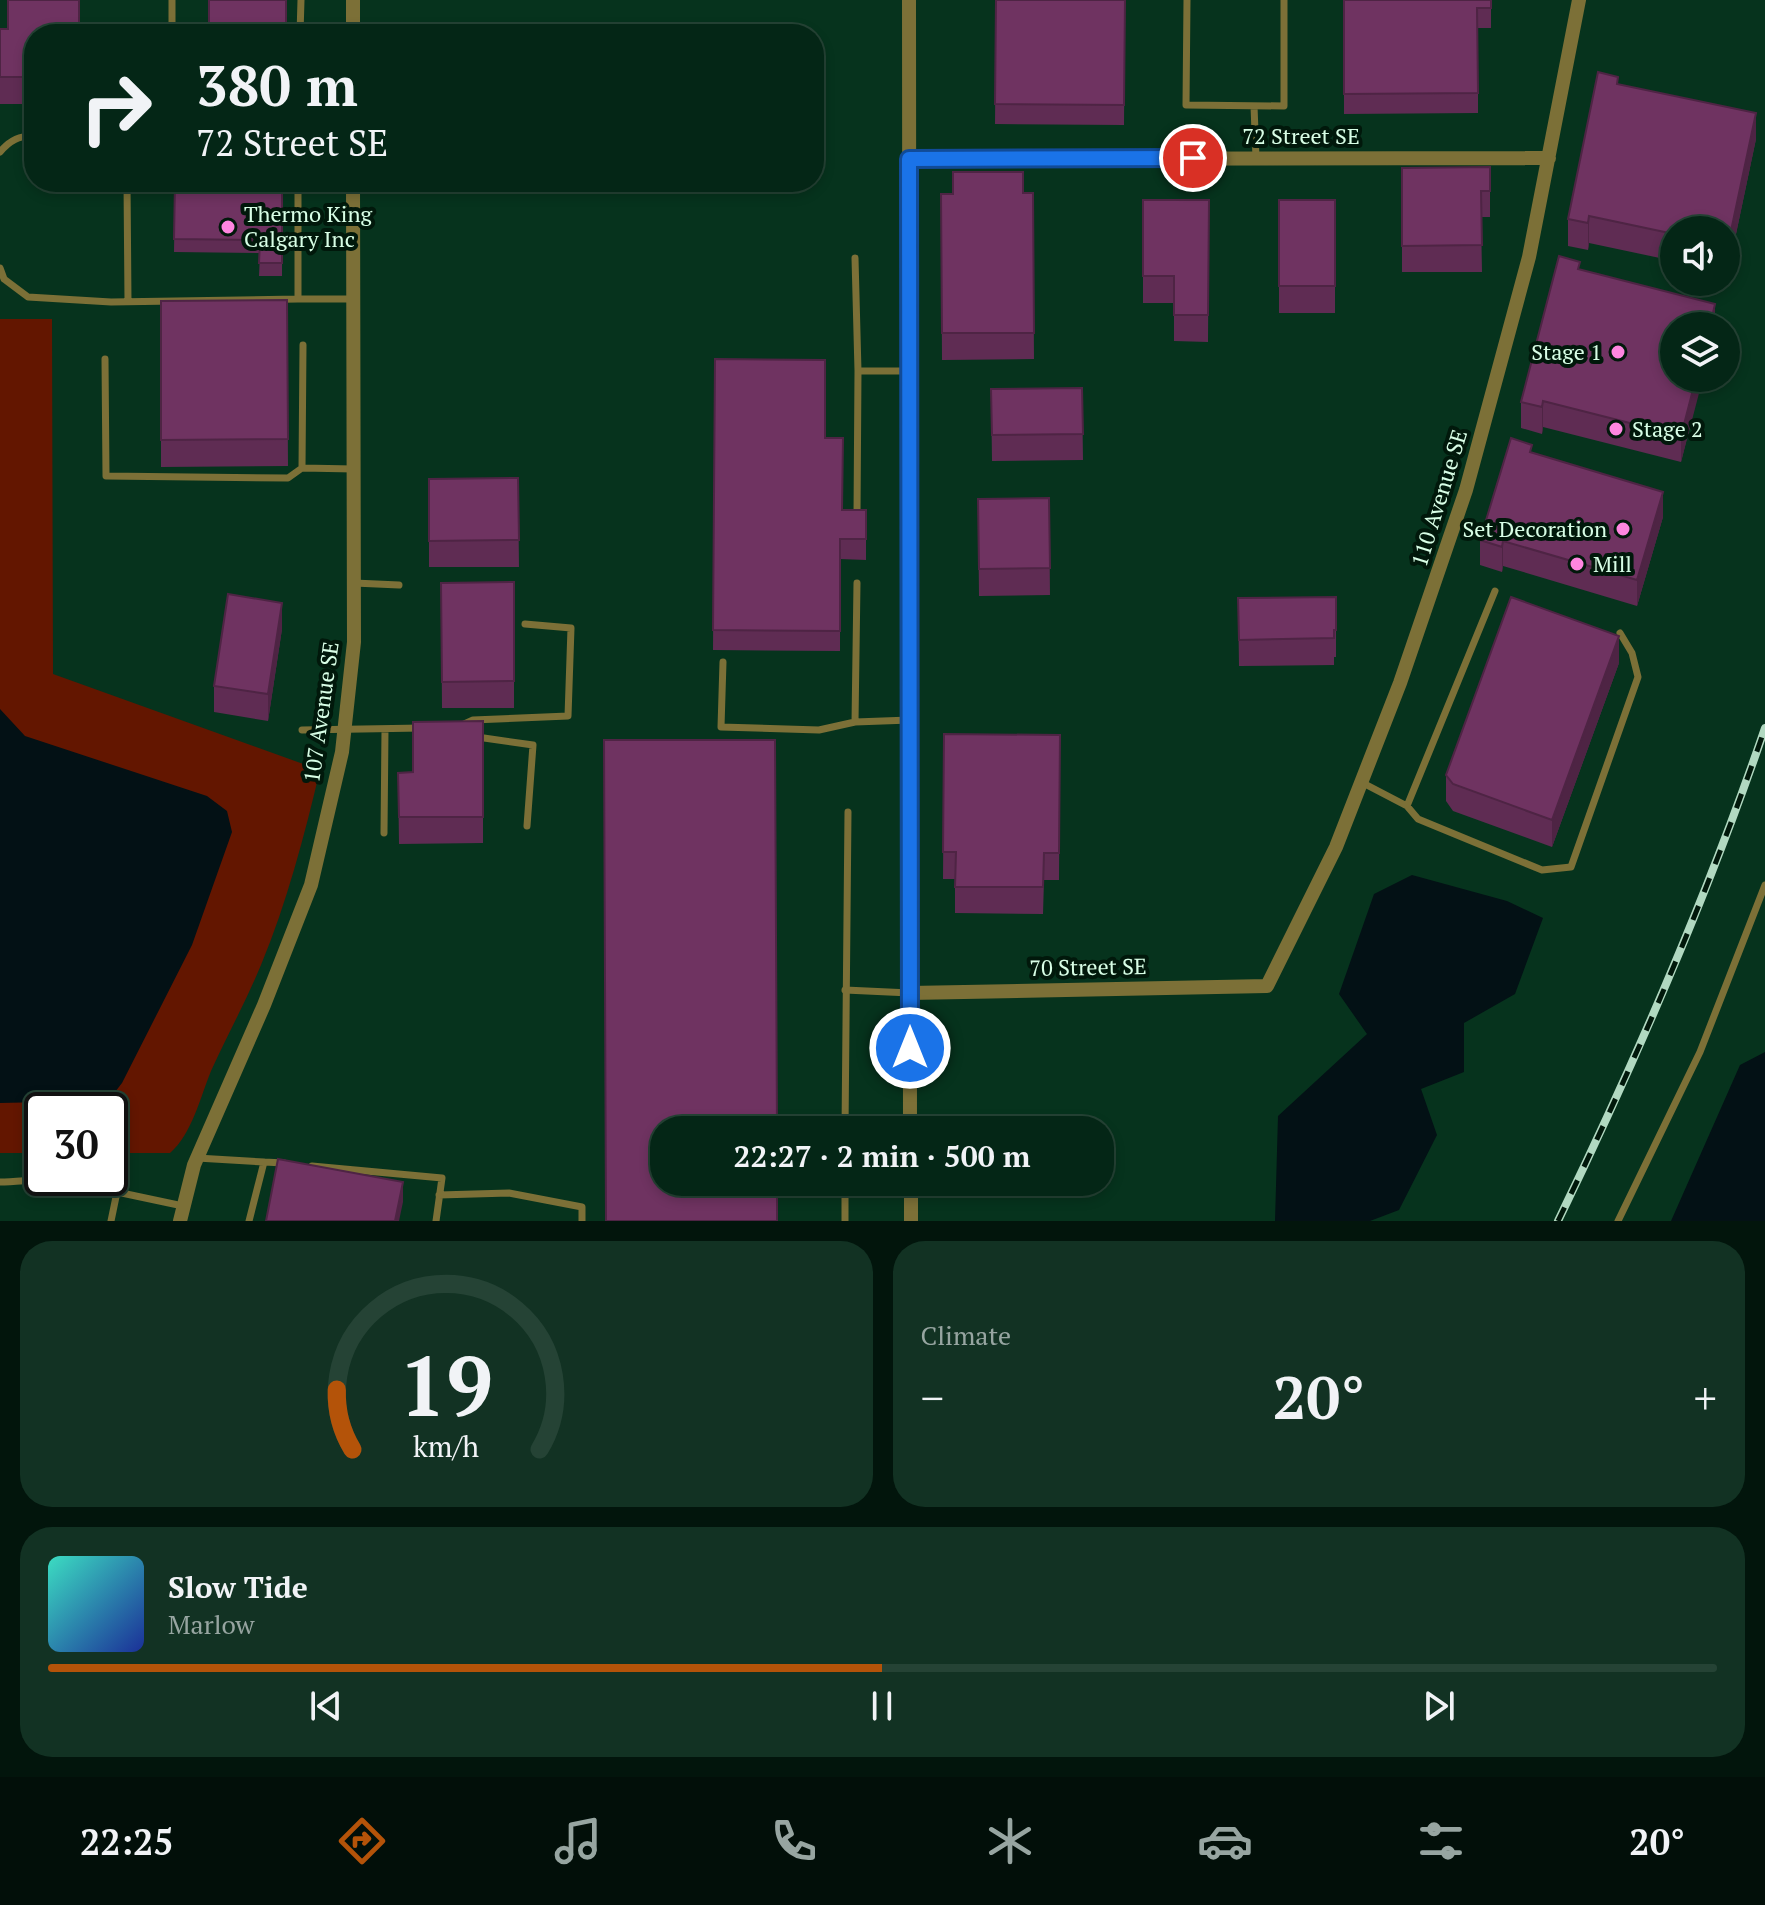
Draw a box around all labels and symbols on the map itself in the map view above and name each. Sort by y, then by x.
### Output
street label: 72 Street SE [1242,121,1360,150]
pin [1159,124,1227,192]
place label: Thermo King Calgary Inc [244,199,372,253]
marker: Thermo King Calgary Inc [219,218,237,236]
place label: Stage 1 [1531,337,1602,366]
marker: Stage 1 [1609,343,1627,361]
place label: Stage 2 [1632,414,1703,443]
marker: Stage 2 [1607,420,1625,438]
street label: 110 Avenue SE [1404,426,1473,570]
place label: Set Decoration [1462,514,1607,543]
marker: Set Decoration [1614,520,1632,538]
place label: Mill [1593,549,1632,578]
marker: Mill [1568,555,1586,573]
street label: 107 Avenue SE [296,640,345,784]
street label: 70 Street SE [1029,951,1147,982]
position arrow [868,1006,952,1090]
speed limit sign: 30 [24,1092,128,1196]

